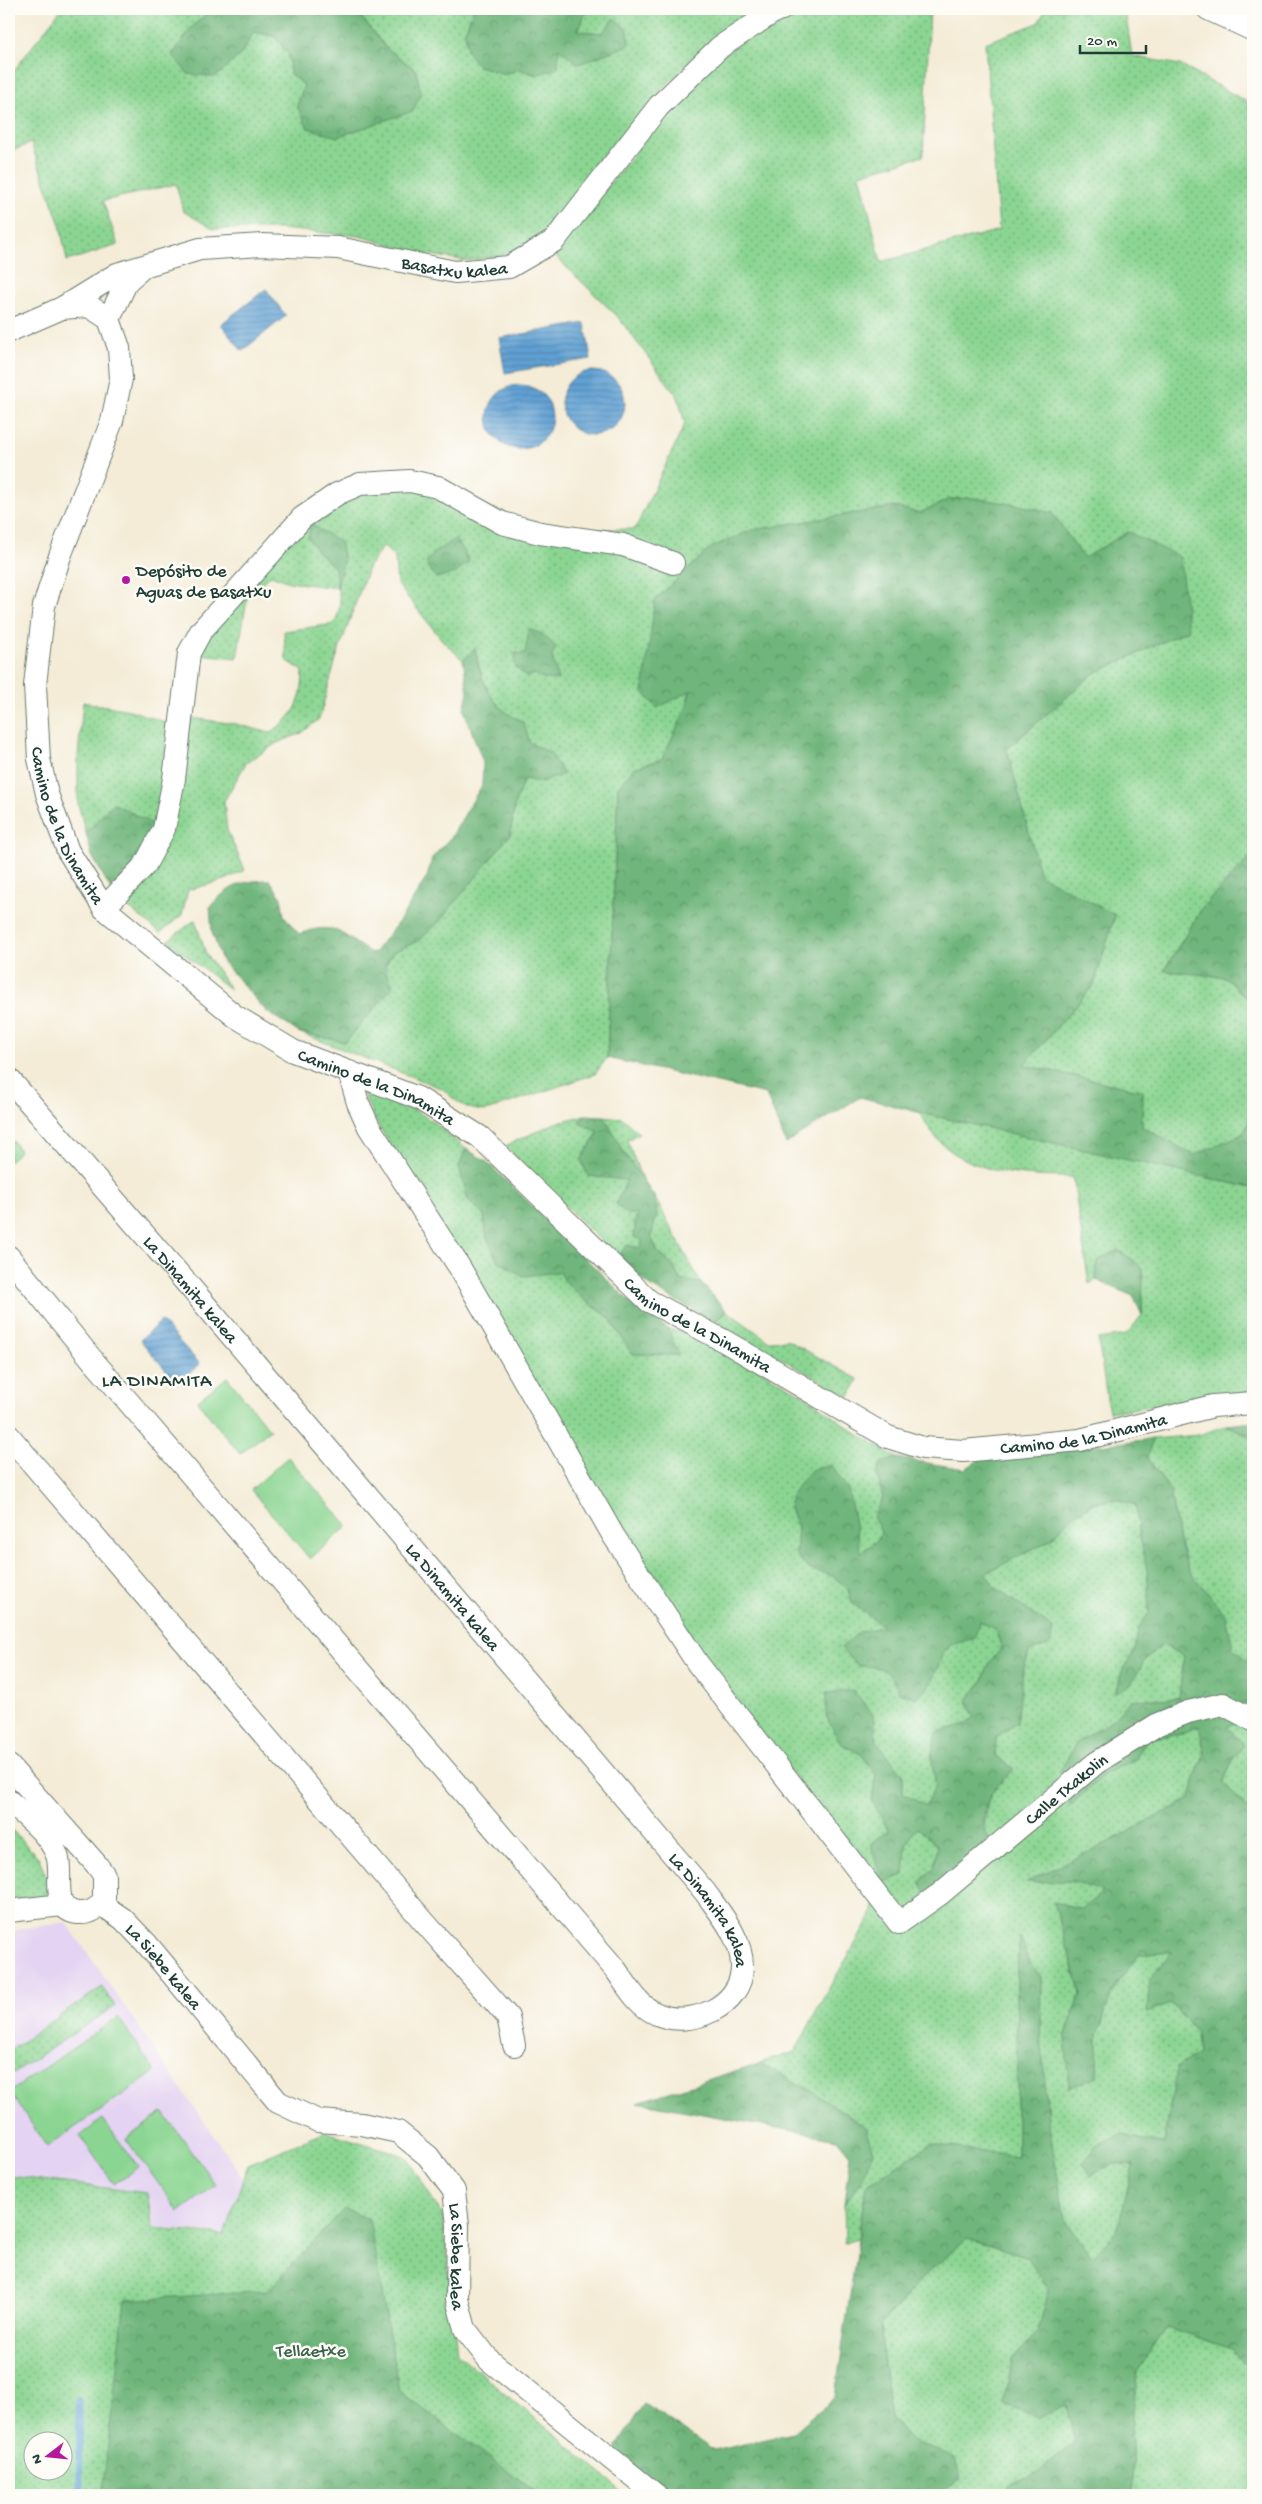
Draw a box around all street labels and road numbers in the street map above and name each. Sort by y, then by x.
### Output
street label: Basatxu kalea [398,253,510,285]
street label: Camino de la Dinamita [25,747,108,910]
street label: Camino de la Dinamita [294,1046,459,1132]
street label: La Dinamita kalea [137,1233,242,1349]
street label: Camino de la Dinamita [618,1274,775,1380]
street label: Camino de la Dinamita [999,1410,1170,1460]
street label: La Dinamita kalea [400,1540,504,1657]
street label: Calle Txakolin [1022,1750,1113,1831]
street label: La Dinamita kalea [663,1849,750,1969]
street label: La Siebe kalea [120,1920,206,2016]
street label: La Siebe kalea [442,2202,468,2313]

